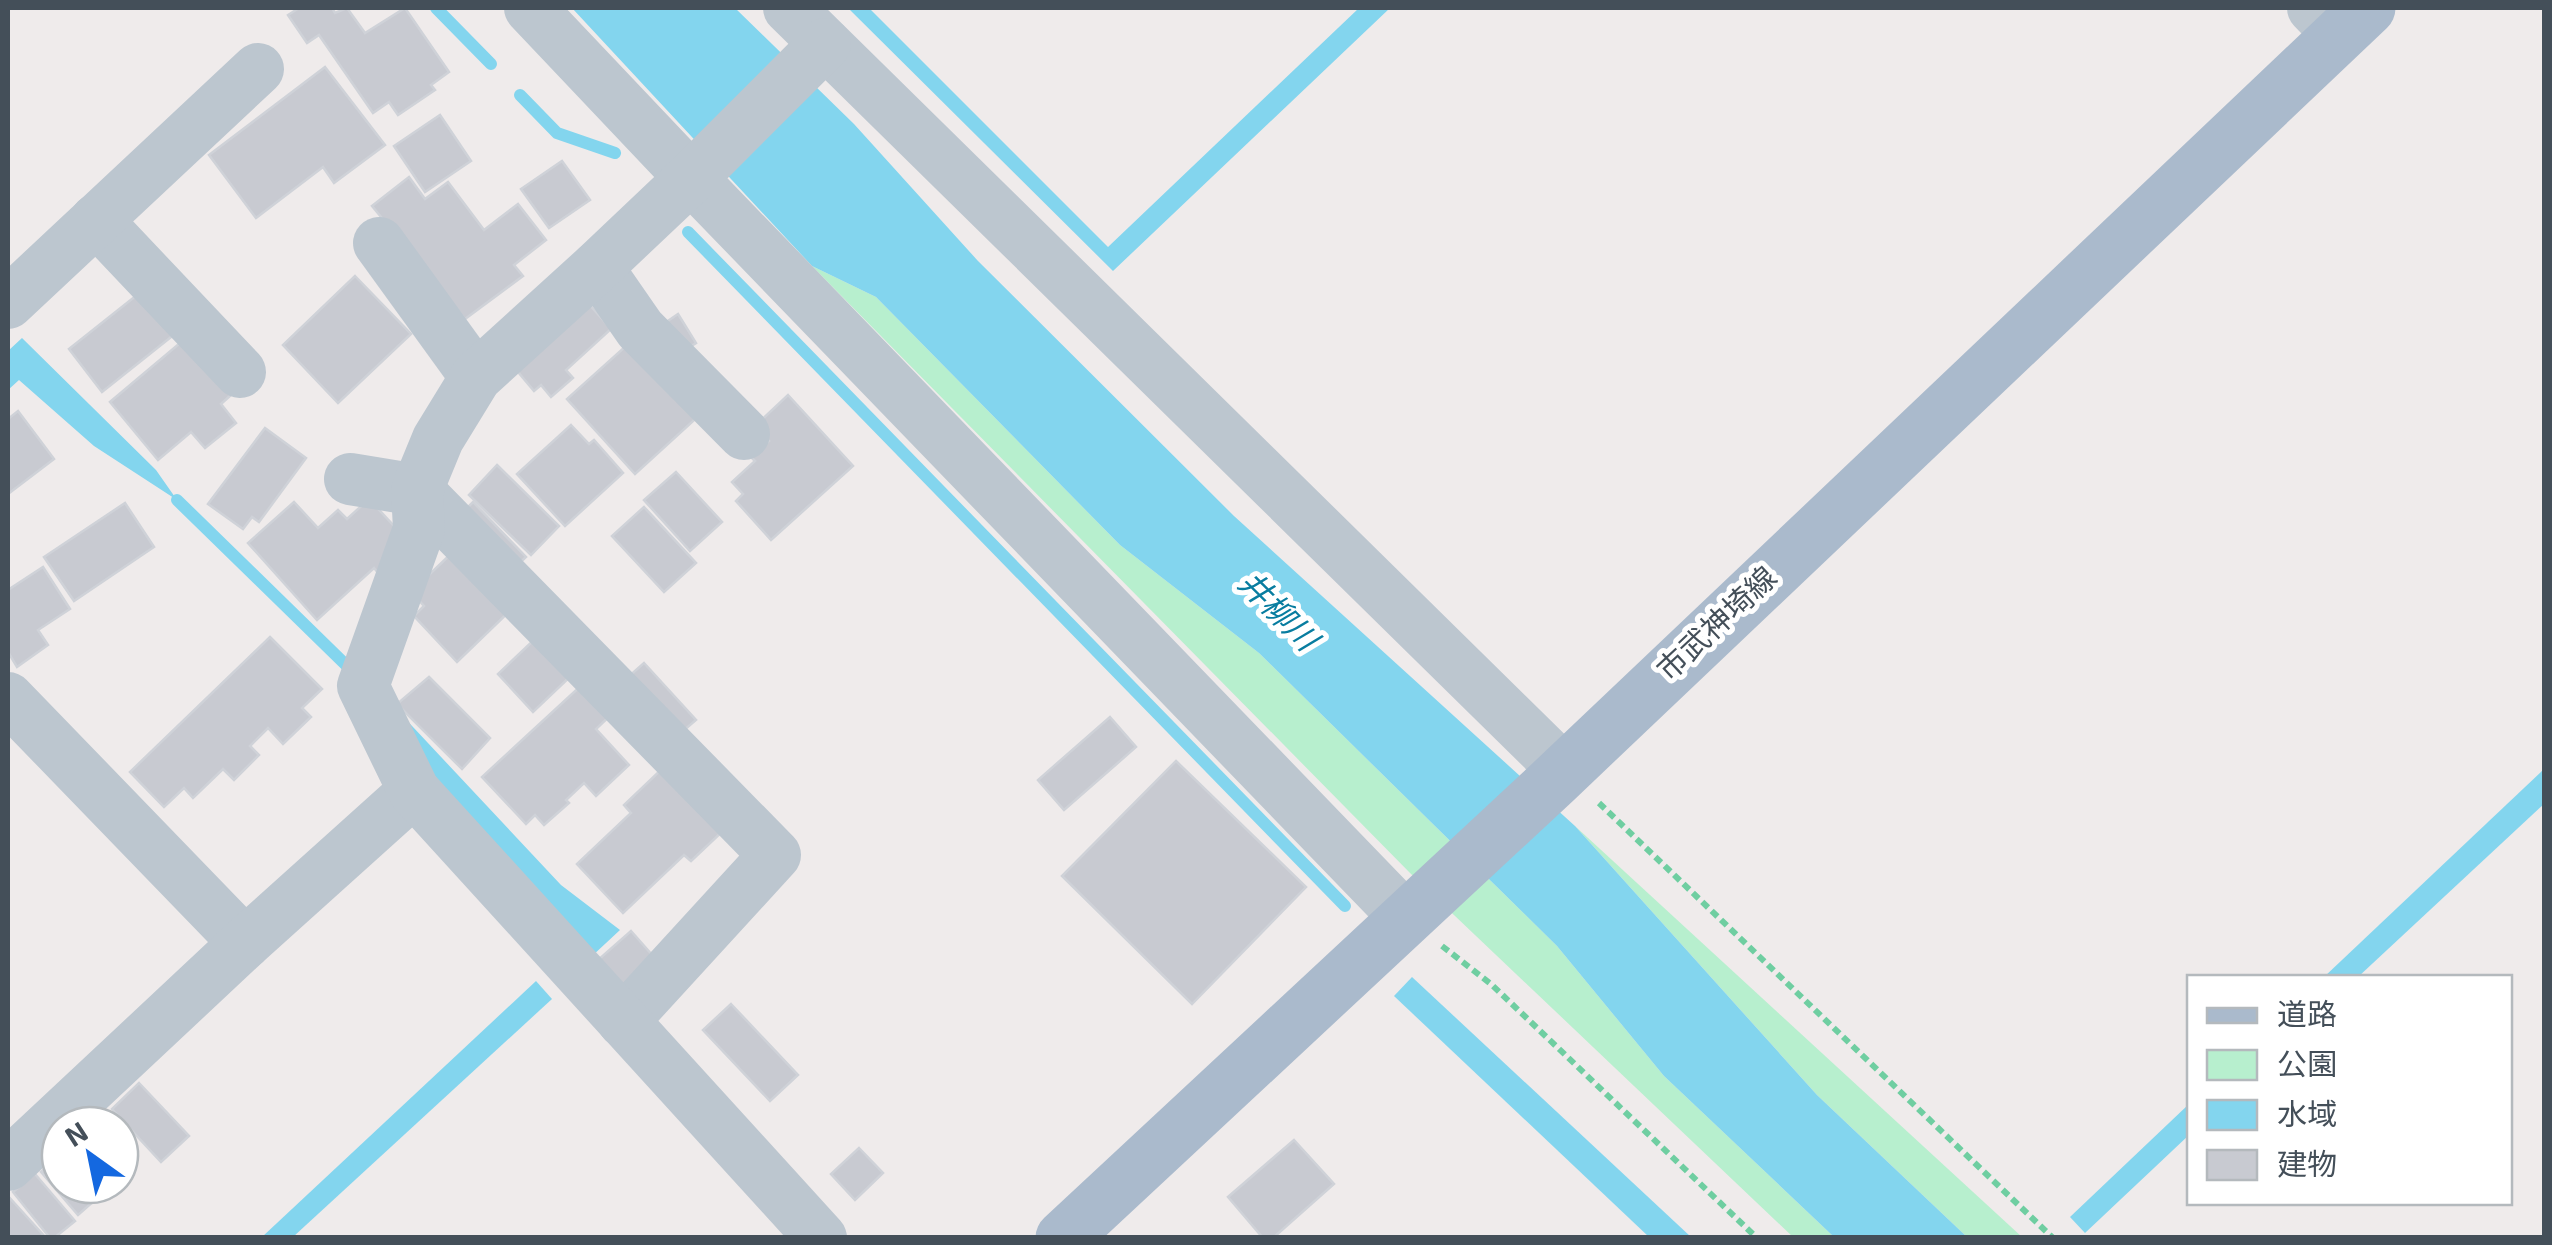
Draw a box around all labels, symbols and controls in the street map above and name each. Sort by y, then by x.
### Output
street label: 市武神埼線 [1649,558,1783,687]
water label: 井柳川 [1232,562,1329,659]
legend [2187,975,2512,1205]
text: 道路 [2277,995,2337,1031]
text: 公園 [2277,1045,2337,1081]
text: 水域 [2277,1095,2337,1131]
north arrow [40,1105,140,1205]
text: N [58,1113,94,1153]
text: 建物 [2277,1145,2337,1181]

